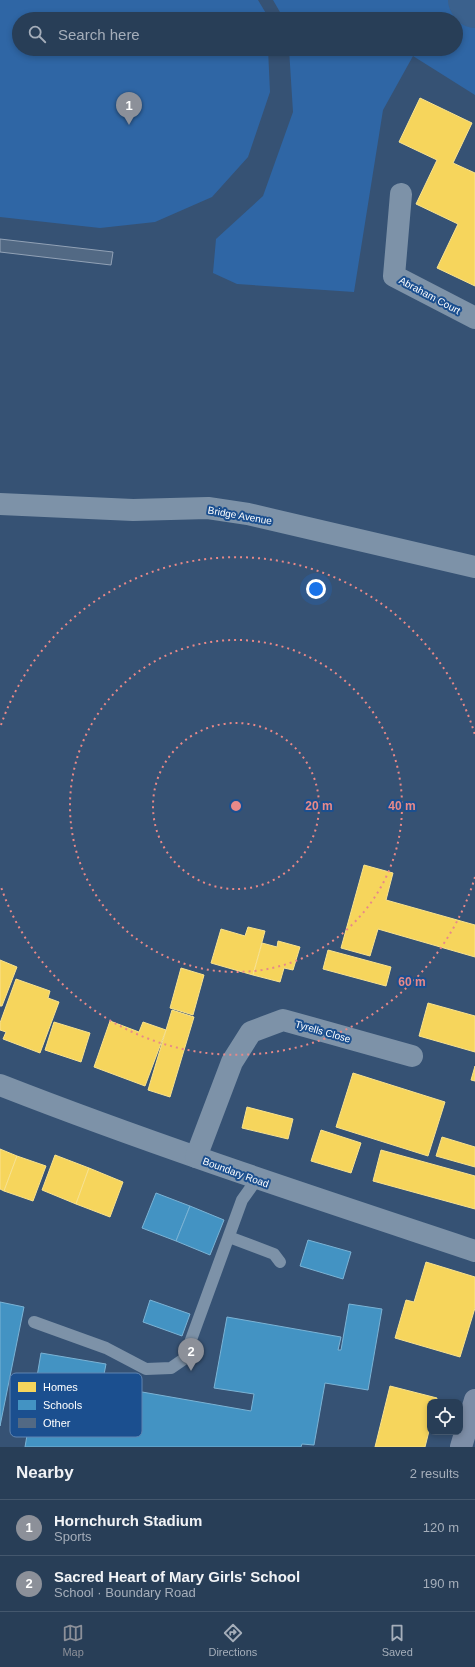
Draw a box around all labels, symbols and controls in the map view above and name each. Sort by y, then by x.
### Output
search box [12,12,463,56]
icon: search [26,23,48,45]
text: Search here [58,26,140,43]
pin: 1 [116,92,142,125]
street label: Abraham Court [397,275,462,316]
street label: Bridge Avenue [207,504,273,527]
your location [306,579,326,599]
centre of rings [229,799,243,813]
text: 20 m [305,799,333,813]
text: 40 m [388,799,416,813]
text: 60 m [398,975,426,989]
street label: Tyrells Close [294,1018,352,1045]
street label: Boundary Road [201,1155,270,1190]
pin: 2 [178,1338,204,1371]
legend [10,1373,142,1437]
text: Homes [43,1381,78,1393]
text: Schools [43,1399,83,1411]
map controls [427,1399,463,1435]
button: locate [427,1399,463,1435]
text: Other [43,1417,71,1429]
text: Nearby [16,1463,74,1482]
text: 2 results [410,1466,459,1481]
text: Hornchurch Stadium [54,1512,202,1529]
text: 1 [25,1520,33,1535]
text: 120 m [423,1520,459,1535]
text: Sports [54,1529,92,1544]
text: Sacred Heart of Mary Girls' School [54,1568,300,1585]
text: 2 [25,1576,33,1591]
text: 190 m [423,1576,459,1591]
text: School · Boundary Road [54,1585,196,1600]
tab: Map [62,1622,84,1658]
tab: Directions [208,1622,257,1658]
tab: Saved [382,1622,413,1658]

